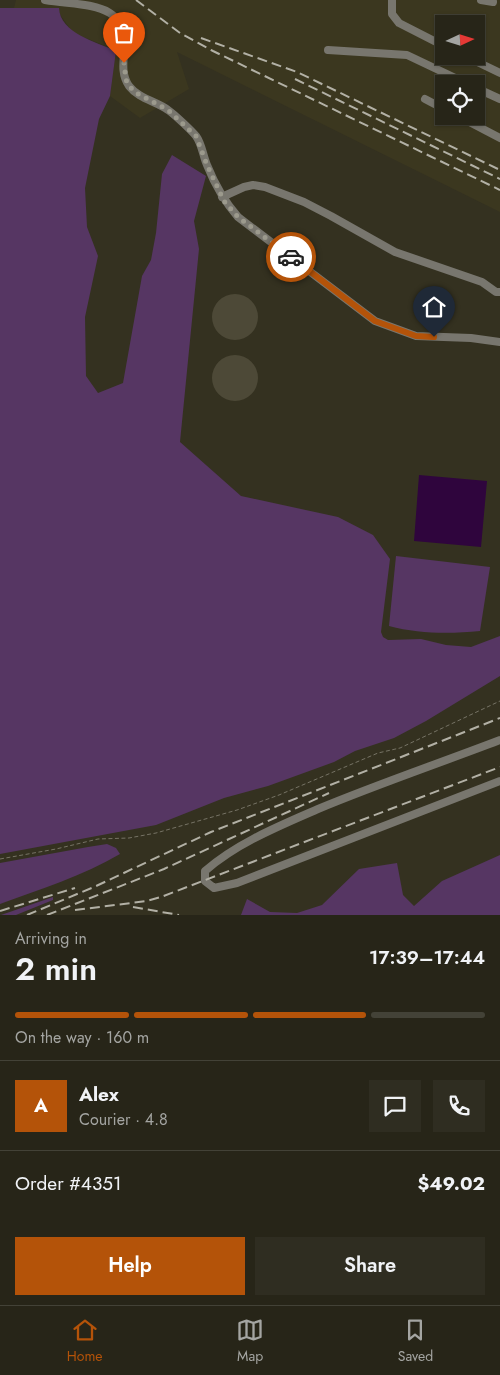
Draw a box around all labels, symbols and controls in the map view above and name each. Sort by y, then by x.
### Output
pin [103,12,145,63]
north arrow [435,15,485,65]
map controls [435,15,485,125]
icon: bag [110,19,138,47]
button: locate [435,75,485,125]
courier [266,232,316,282]
icon: car [277,243,305,271]
pin [413,286,455,337]
icon: home [420,293,448,321]
text: Arriving in [15,927,87,950]
text: 17:39–17:44 [369,944,485,971]
text: 2 min [15,946,97,992]
text: On the way · 160 m [15,1026,149,1049]
button: chat [369,1080,421,1132]
button: phone [433,1080,485,1132]
text: Alex [79,1081,119,1108]
text: A [34,1092,48,1119]
text: Courier · 4.8 [79,1108,168,1131]
text: Order #4351 [15,1170,122,1197]
text: $49.02 [417,1170,485,1197]
button: Help [15,1237,245,1295]
button: Share [255,1237,485,1295]
tab: Home [67,1316,103,1366]
tab: Map [236,1316,264,1366]
tab: Saved [398,1316,433,1366]

